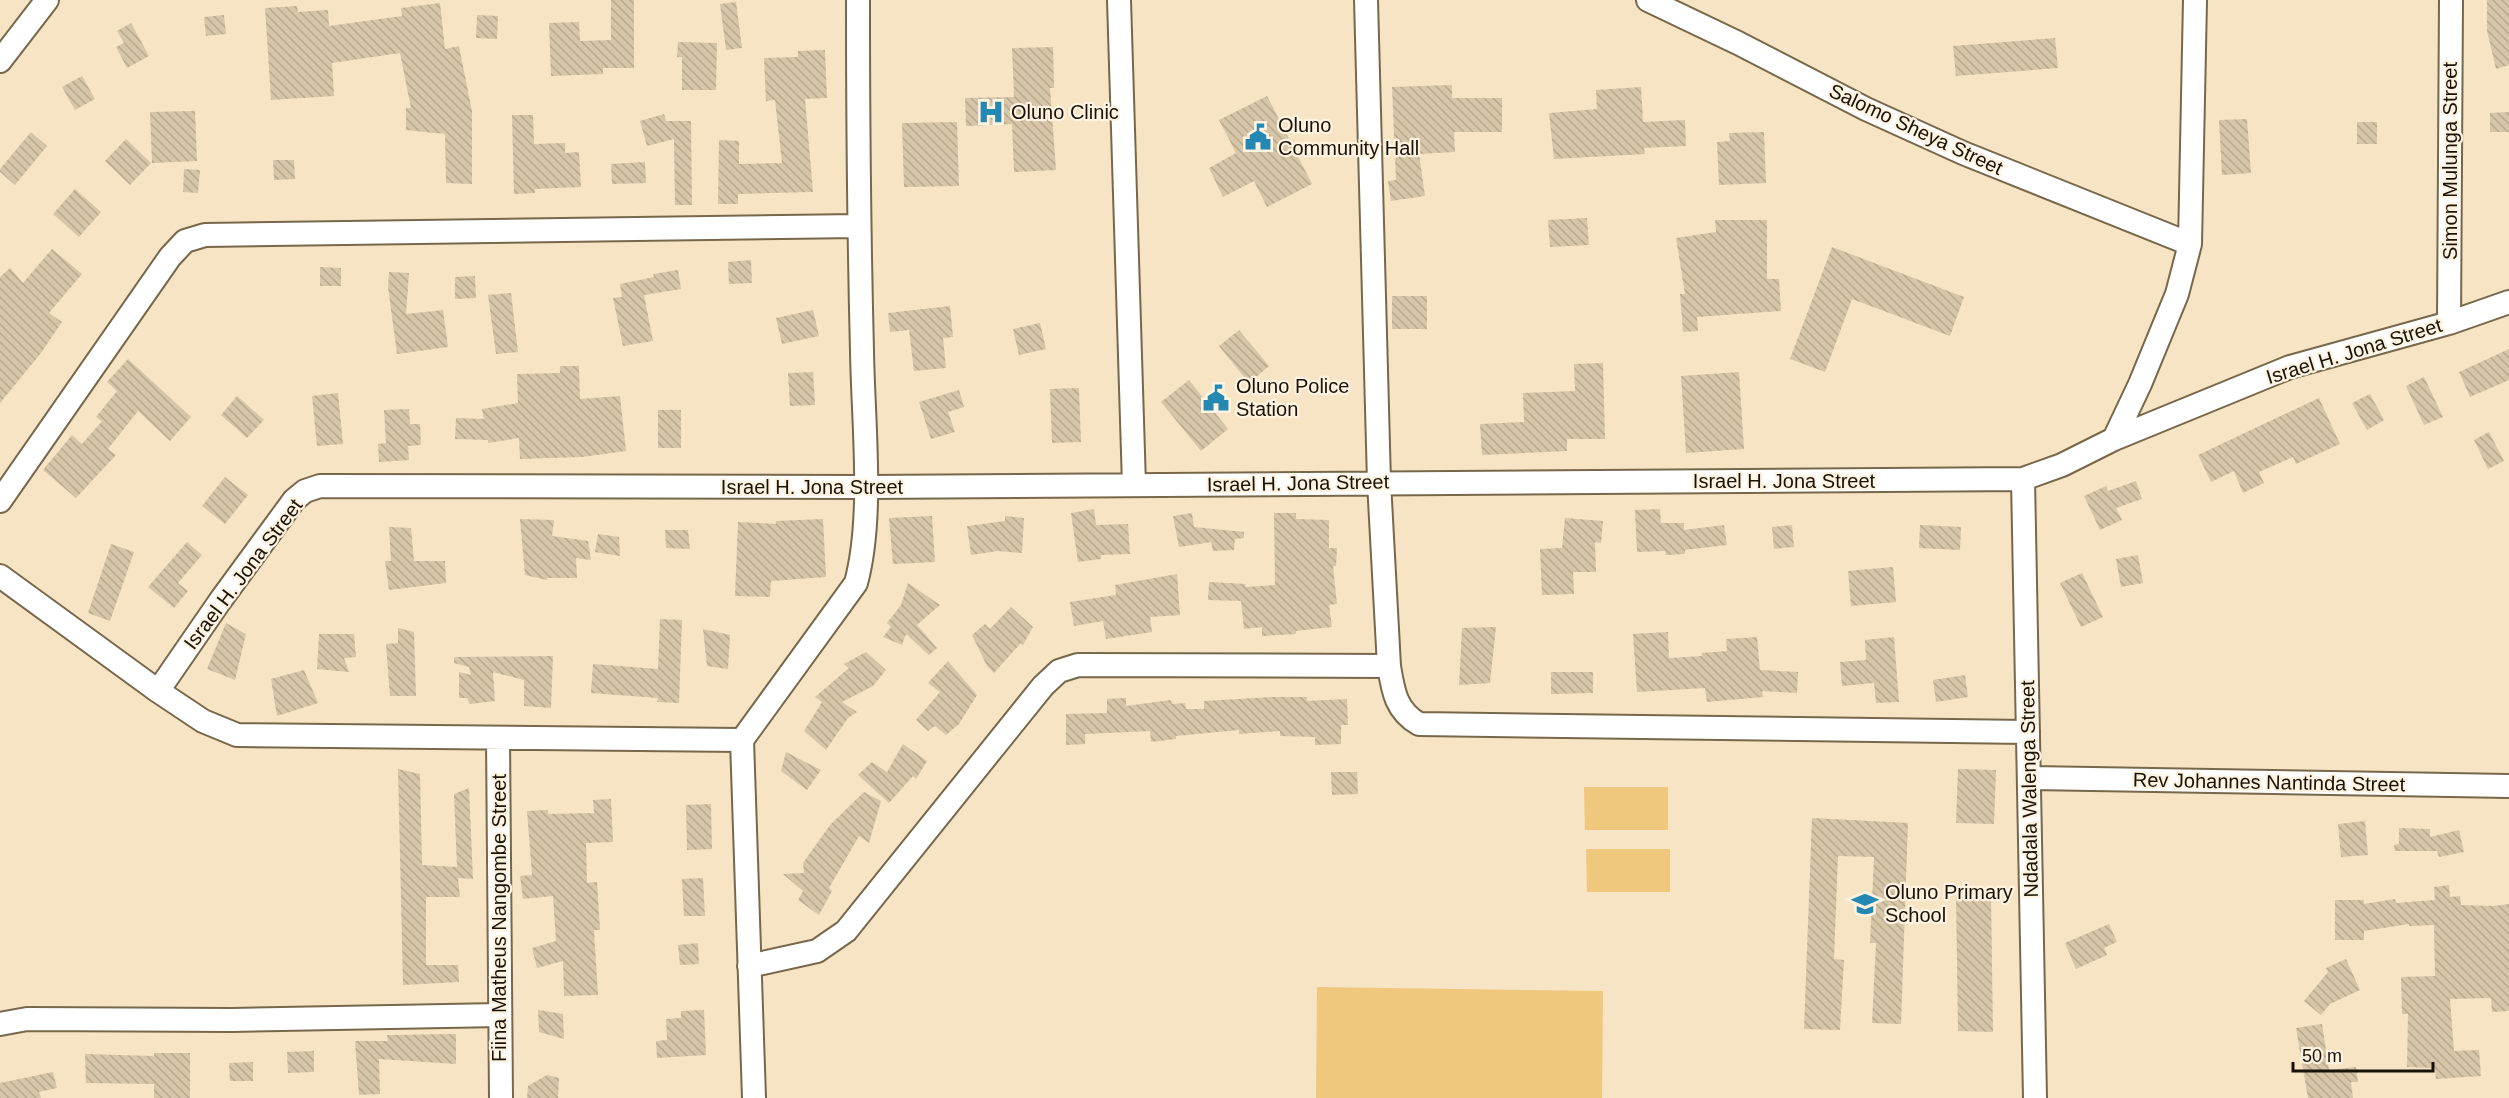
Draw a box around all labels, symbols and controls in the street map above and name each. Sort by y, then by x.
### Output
street label: Simon Mulunga Street [2439,62,2461,260]
street label: Salomo Sheya Street [1826,79,2007,179]
hospital icon: Oluno Clinic [976,97,1006,127]
place label: Oluno Clinic [1011,101,1119,123]
place label: Oluno Community Hall [1278,114,1419,159]
public building icon: Oluno Community Hall [1243,122,1273,152]
street label: Israel H. Jona Street [2264,314,2445,388]
place label: Oluno Police Station [1236,375,1349,420]
public building icon: Oluno Police Station [1201,383,1231,413]
street label: Israel H. Jona Street [1207,470,1390,496]
street label: Israel H. Jona Street [1693,470,1876,492]
street label: Israel H. Jona Street [721,476,904,498]
street label: Israel H. Jona Street [179,494,307,653]
street label: Ndadala Walenga Street [2016,680,2042,898]
street label: Rev Johannes Nantinda Street [2133,769,2406,795]
street label: Fiina Matheus Nangombe Street [488,774,510,1062]
place label: Oluno Primary School [1885,881,2013,926]
school or university icon: Oluno Primary School [1850,889,1880,919]
scale bar [2293,1035,2432,1073]
text: 50 m [2302,1046,2342,1066]

